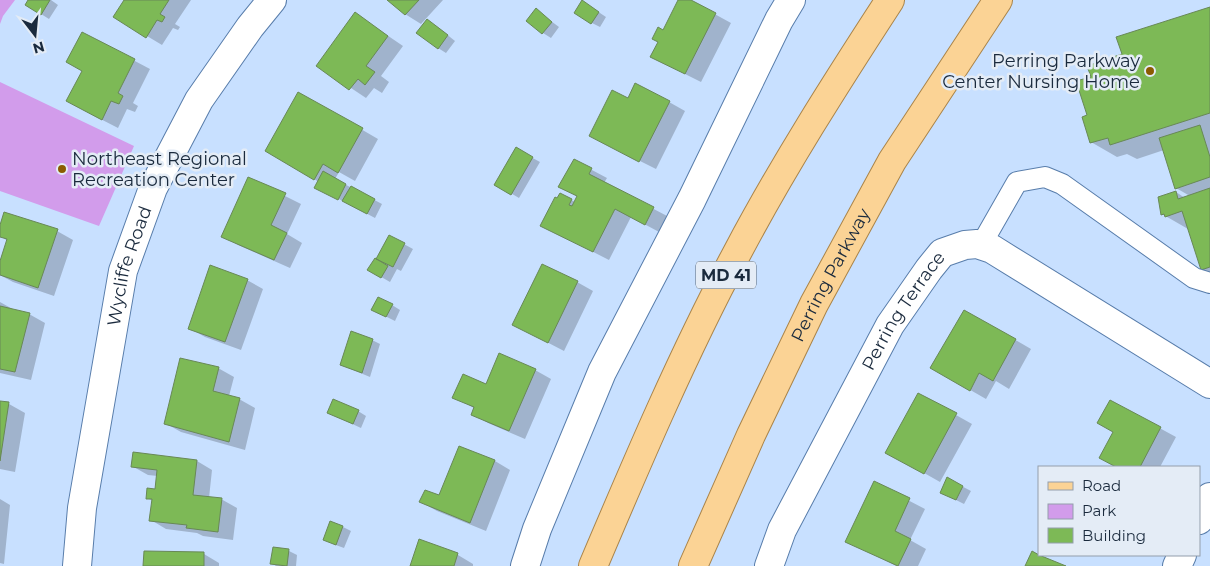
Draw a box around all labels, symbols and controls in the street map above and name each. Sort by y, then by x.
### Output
north arrow [10,10,60,60]
text: N [31,37,47,58]
place label: Perring Parkway Center Nursing Home [942,50,1140,93]
marker: Perring Parkway Center Nursing Home [1144,65,1156,77]
place label: Northeast Regional Recreation Center [72,148,247,191]
marker: Northeast Regional Recreation Center [56,163,68,175]
street label: Wycliffe Road [103,203,157,328]
street label: Perring Parkway [786,204,875,345]
street label: Perring Terrace [857,247,950,374]
road number: MD 41 [696,262,756,288]
legend [1038,466,1200,556]
text: Road [1082,476,1121,495]
text: Park [1082,501,1116,520]
text: Building [1082,526,1146,545]

